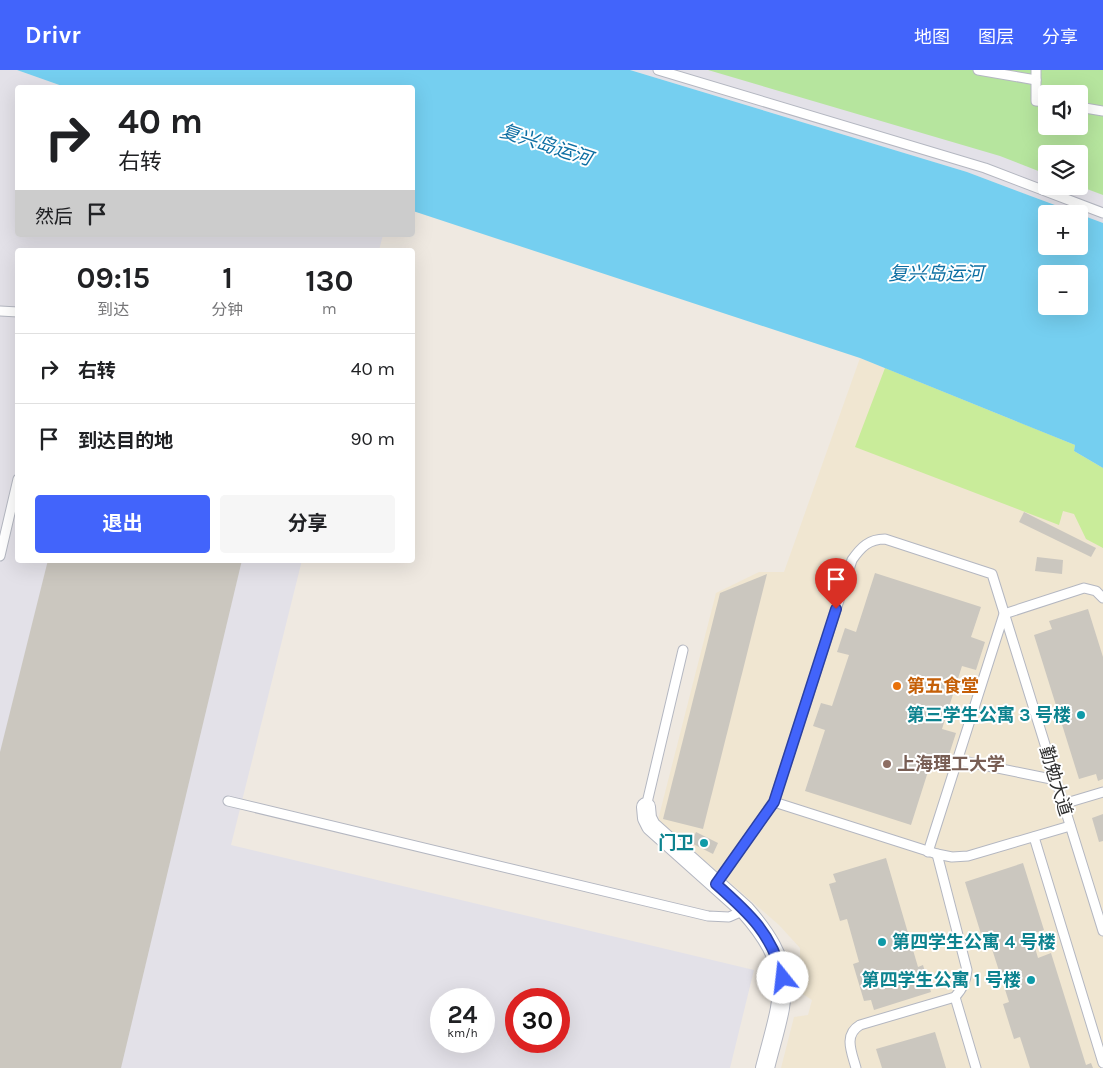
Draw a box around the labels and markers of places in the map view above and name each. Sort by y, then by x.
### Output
pin [815,558,857,609]
place label: 第五食堂 [907,675,979,697]
marker: 第五食堂 [891,680,903,692]
place label: 第三学生公寓 3 号楼 [907,704,1071,726]
marker: 第三学生公寓 3 号楼 [1075,709,1087,721]
place label: 上海理工大学 [897,753,1005,775]
marker: 上海理工大学 [881,758,893,770]
place label: 门卫 [658,832,694,854]
marker: 门卫 [698,837,710,849]
place label: 第四学生公寓 4 号楼 [892,931,1056,953]
marker: 第四学生公寓 4 号楼 [876,936,888,948]
place label: 第四学生公寓 1 号楼 [861,969,1021,991]
marker: 第四学生公寓 1 号楼 [1025,974,1037,986]

